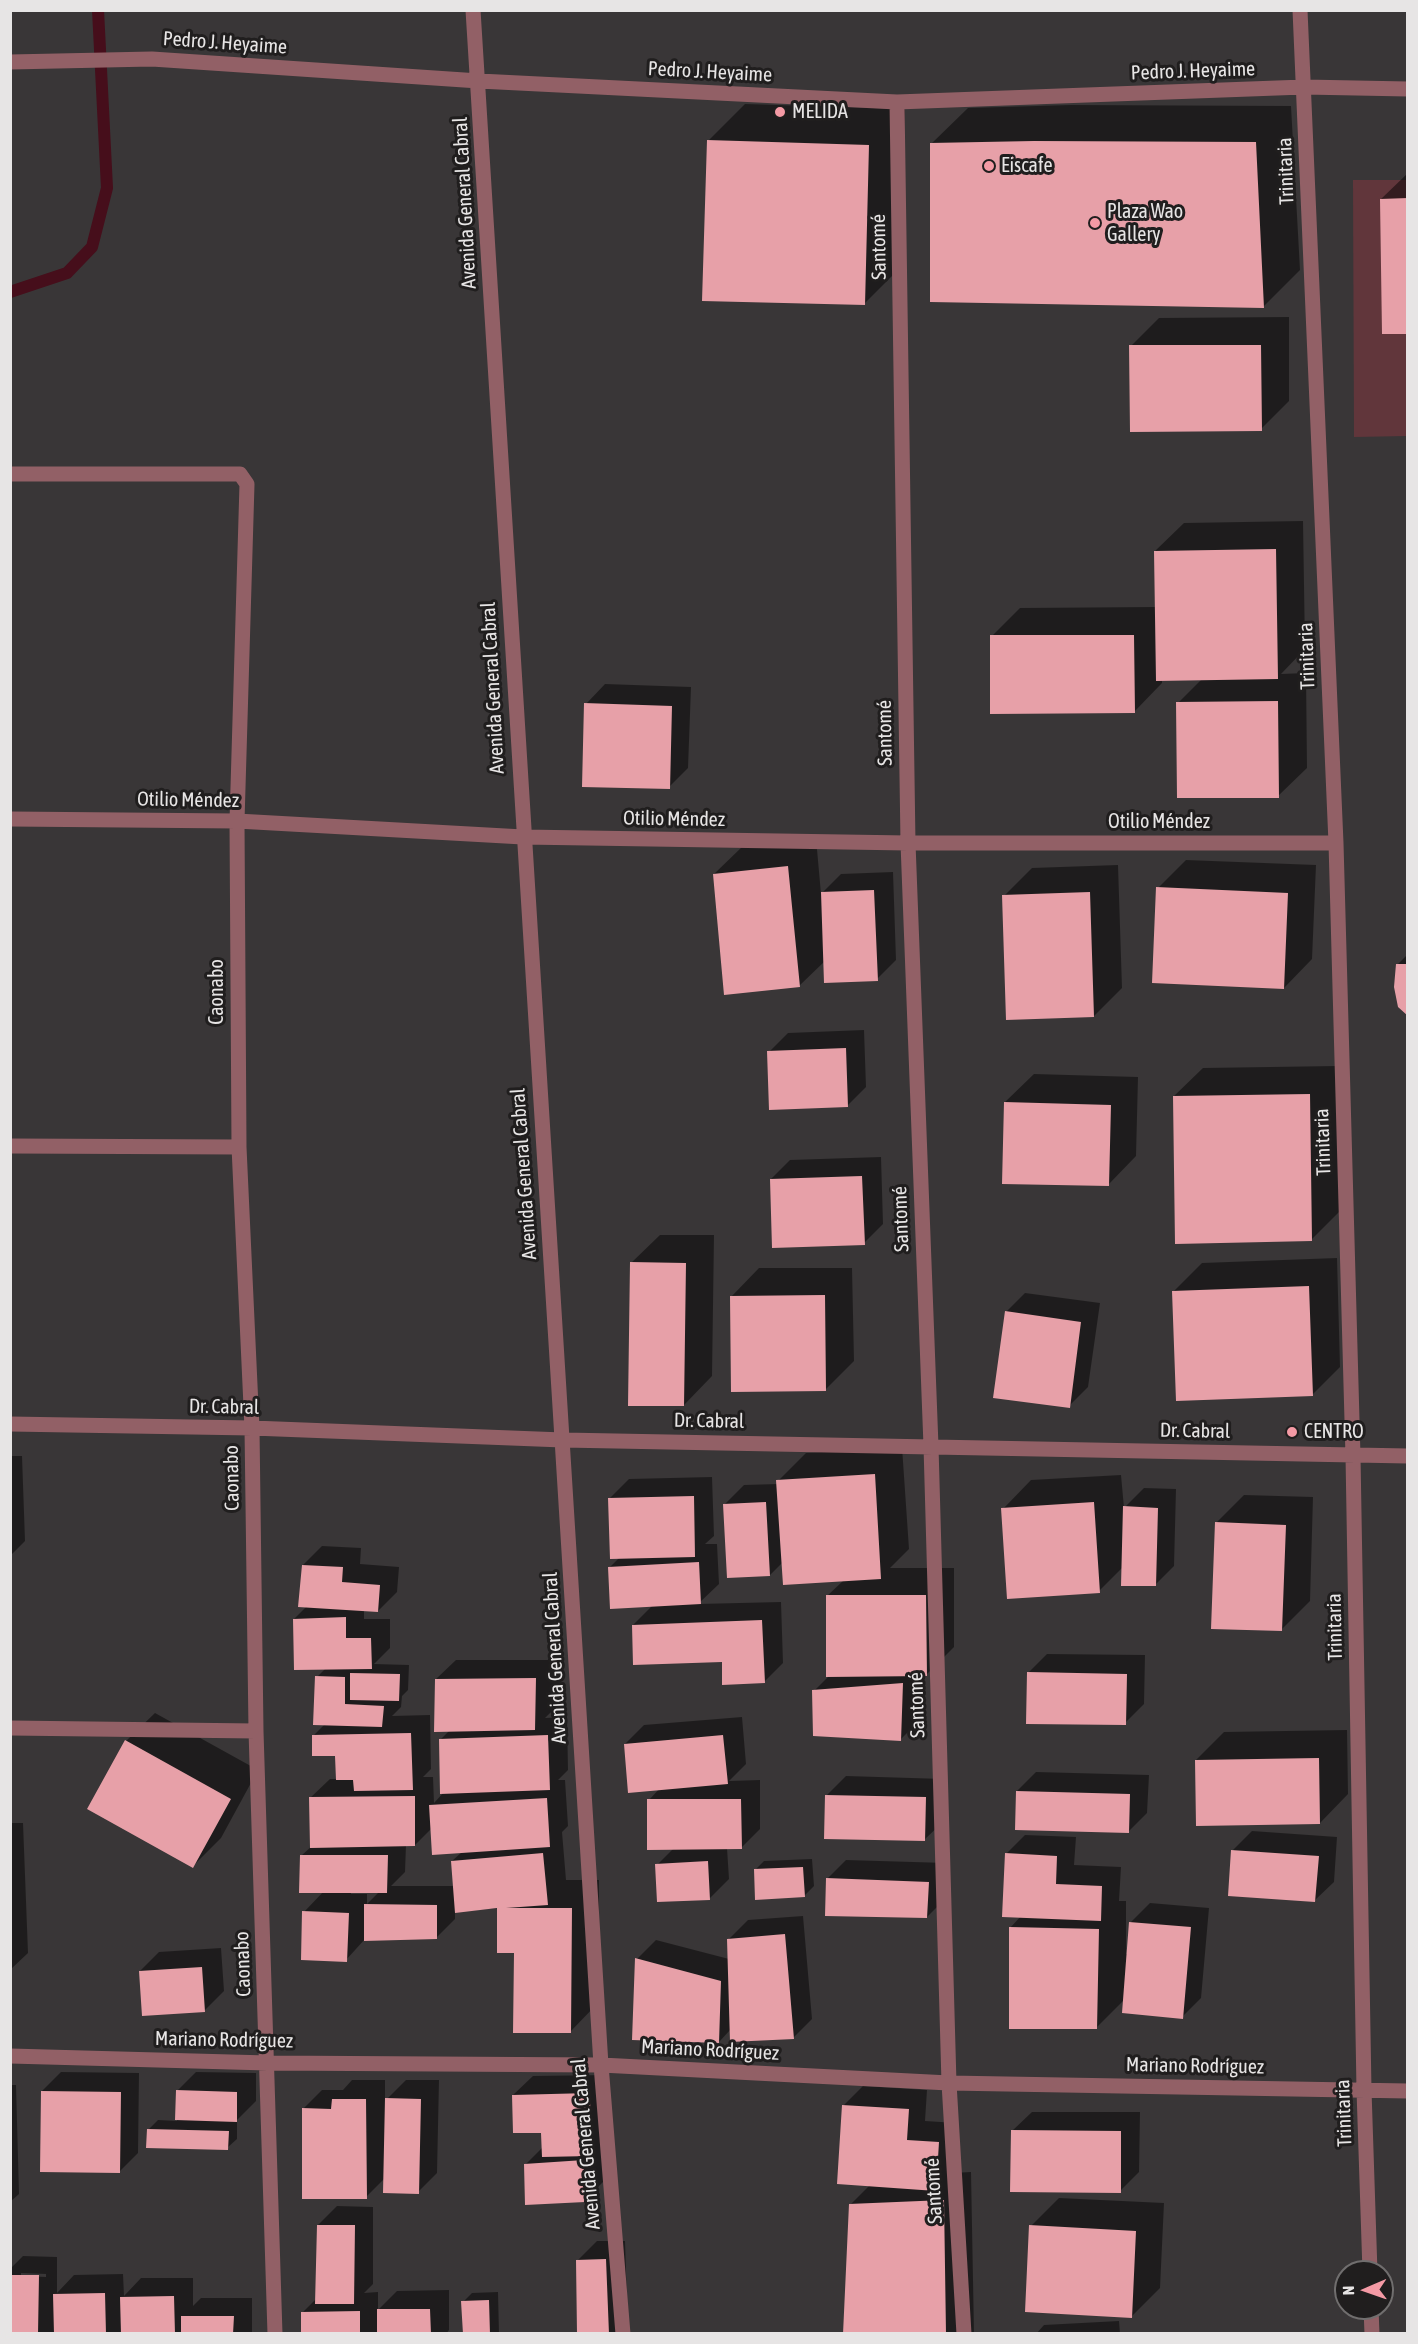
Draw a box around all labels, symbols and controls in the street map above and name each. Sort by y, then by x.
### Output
street label: Pedro J. Heyaime [162,27,288,59]
street label: Pedro J. Heyaime [647,57,773,87]
street label: Pedro J. Heyaime [1130,57,1256,85]
place label: MELIDA [792,100,848,124]
marker: MELIDA [773,105,787,119]
street label: Avenida General Cabral [449,117,481,289]
street label: Trinitaria [1273,137,1299,205]
place label: Eiscafe [1001,154,1052,178]
marker: Eiscafe [982,159,996,173]
place label: Plaza Wao Gallery [1107,200,1183,247]
street label: Santomé [866,214,892,280]
marker: Plaza Wao Gallery [1088,216,1102,230]
street label: Avenida General Cabral [477,602,509,774]
street label: Trinitaria [1294,622,1320,690]
street label: Santomé [872,700,898,766]
street label: Otilio Méndez [137,787,239,813]
street label: Otilio Méndez [623,806,725,832]
street label: Otilio Méndez [1108,810,1210,834]
street label: Caonabo [205,959,229,1025]
street label: Avenida General Cabral [506,1087,542,1261]
street label: Trinitaria [1310,1108,1336,1176]
street label: Santomé [888,1186,914,1252]
street label: Dr. Cabral [189,1394,259,1420]
street label: Dr. Cabral [674,1408,744,1434]
street label: Dr. Cabral [1160,1418,1230,1444]
place label: CENTRO [1304,1420,1364,1444]
marker: CENTRO [1285,1425,1299,1439]
street label: Caonabo [219,1445,245,1511]
street label: Avenida General Cabral [539,1572,571,1744]
street label: Trinitaria [1322,1593,1348,1661]
street label: Santomé [904,1672,930,1738]
street label: Caonabo [230,1931,256,1997]
street label: Mariano Rodríguez [155,2027,293,2053]
street label: Mariano Rodríguez [640,2034,780,2066]
street label: Mariano Rodríguez [1126,2053,1264,2079]
street label: Avenida General Cabral [567,2057,605,2231]
street label: Trinitaria [1331,2079,1357,2147]
street label: Santomé [920,2157,948,2225]
north arrow [1334,2260,1394,2320]
text: N [1339,2286,1357,2296]

